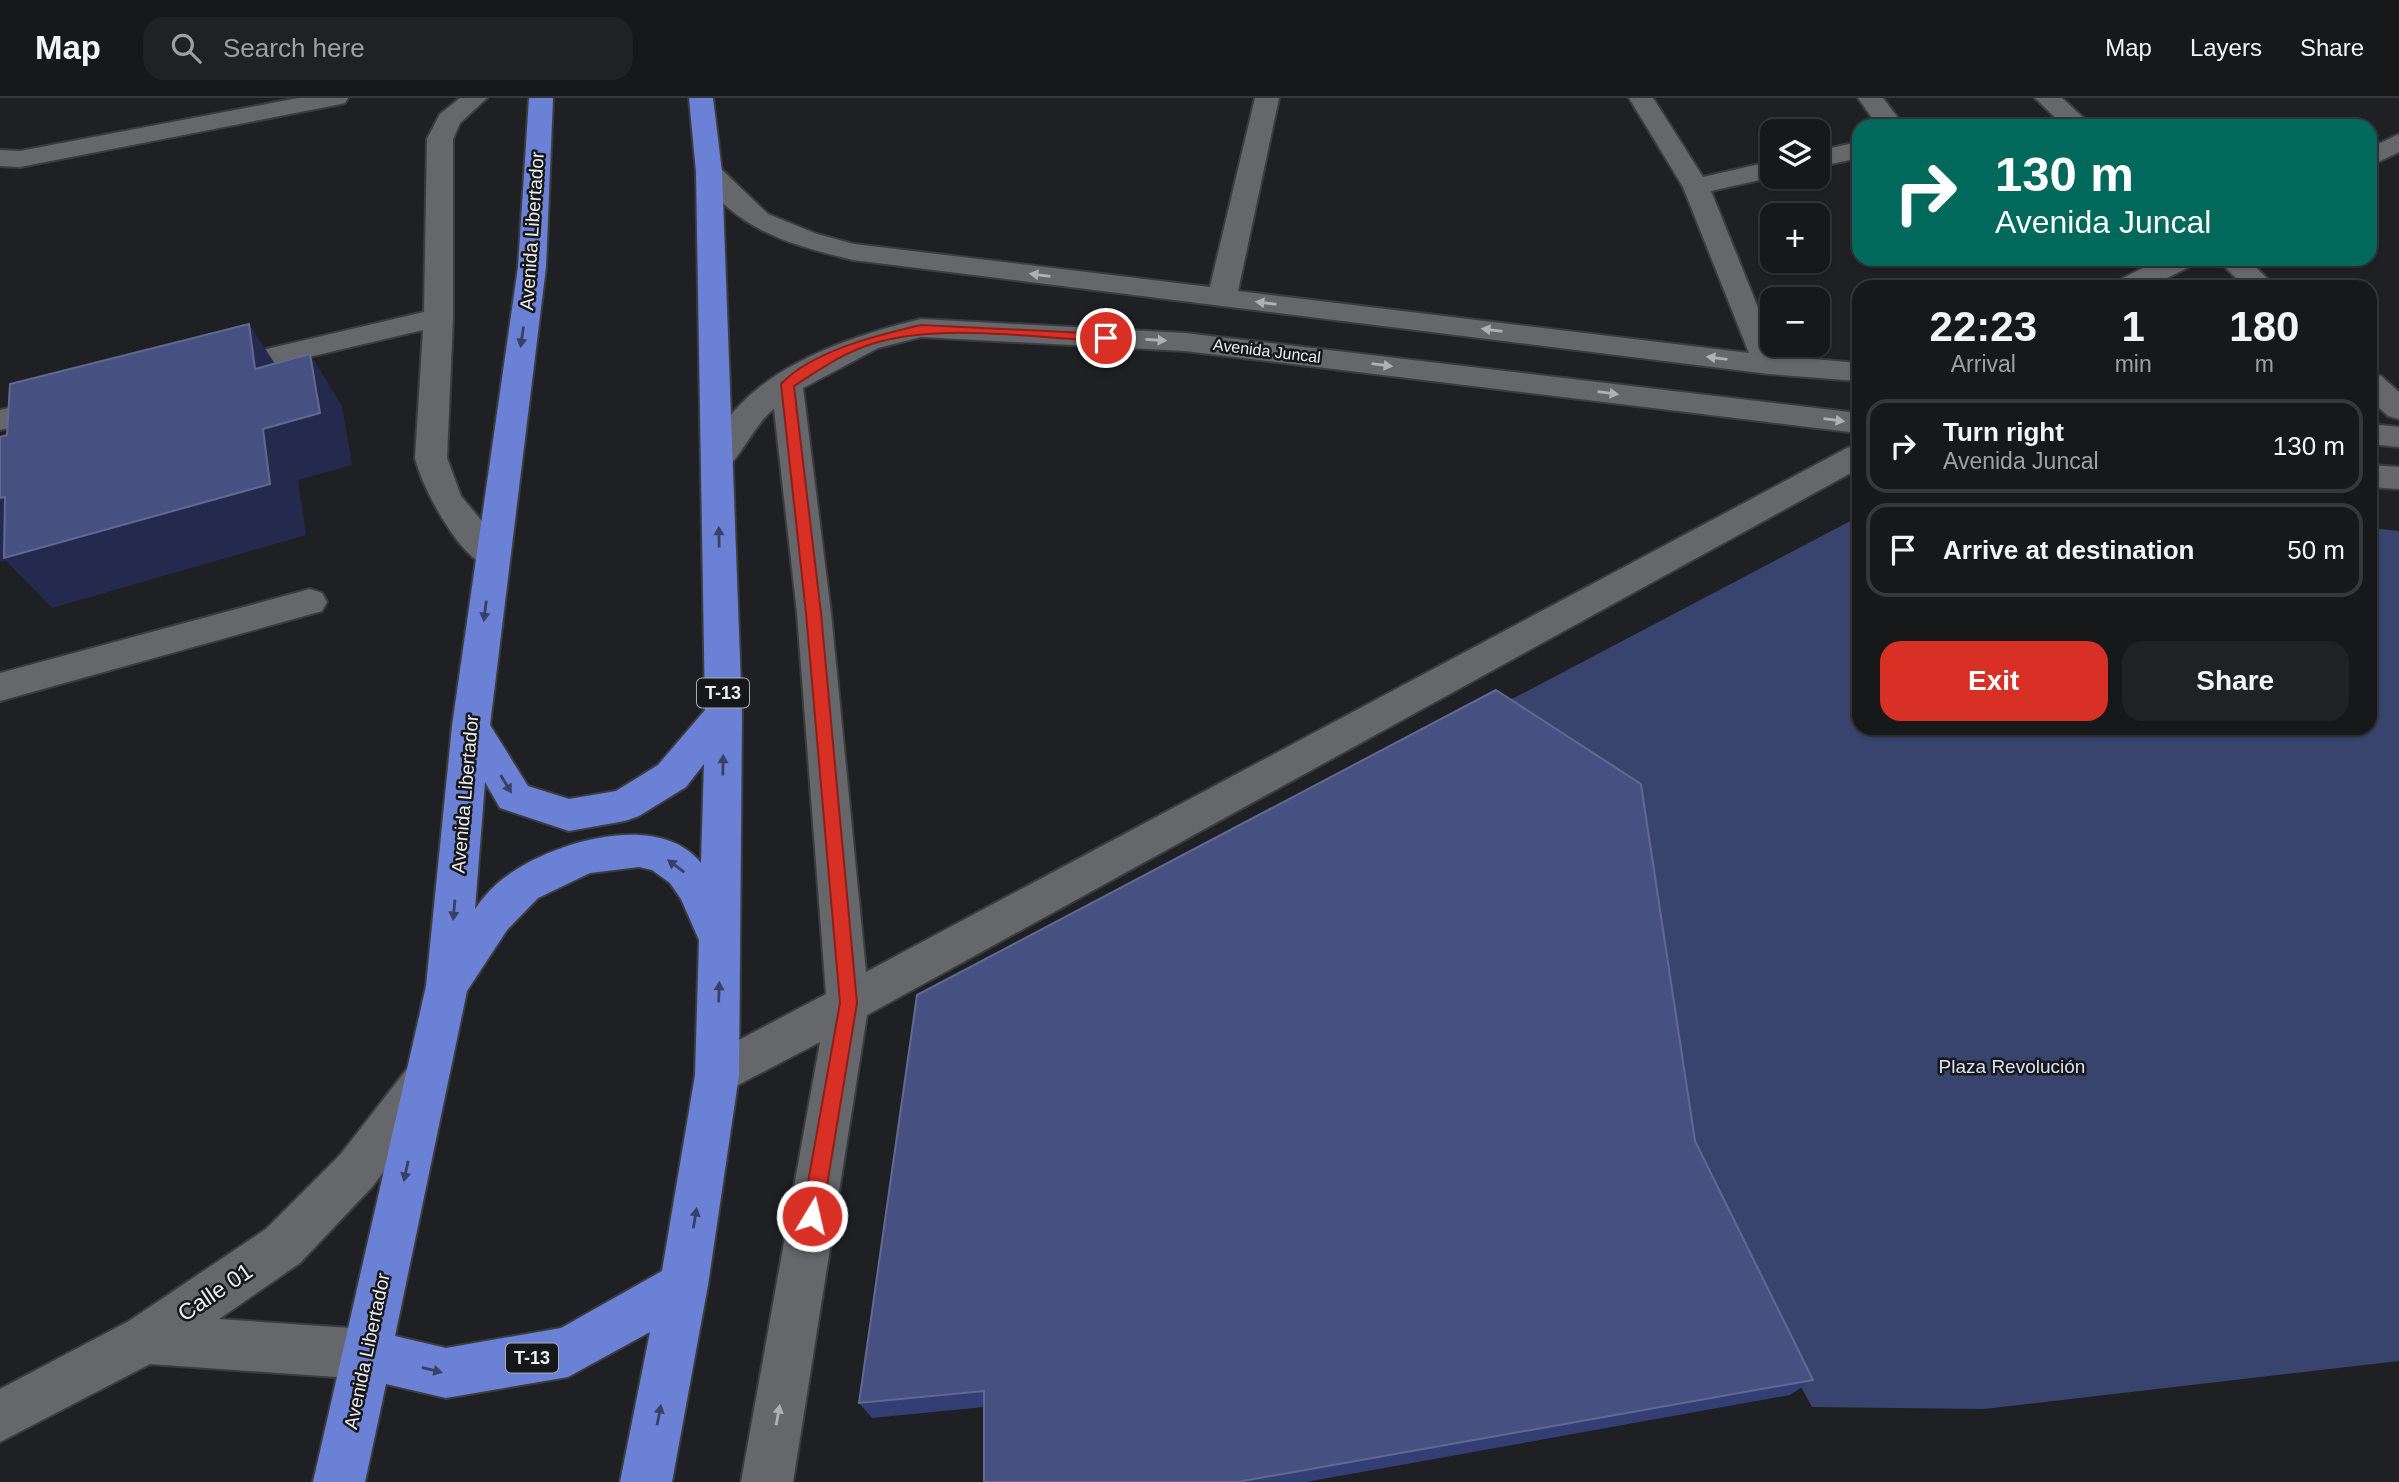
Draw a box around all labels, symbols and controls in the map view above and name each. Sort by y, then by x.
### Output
search box [143,17,633,80]
text: Map [35,29,101,66]
icon: search [167,29,205,67]
text: Search here [223,33,365,63]
text: Map [2105,34,2152,61]
text: Layers [2190,34,2262,61]
text: Share [2300,34,2364,61]
map controls [1760,119,1830,357]
button: layers [1760,119,1830,189]
icon: right [1880,147,1971,238]
text: 130 m [1995,147,2134,201]
street label: Avenida Libertador [516,150,548,311]
button: + [1760,203,1830,273]
text: Avenida Juncal [1995,204,2211,240]
one-way arrow [1029,269,1051,280]
button: − [1760,287,1830,357]
one-way arrow [1255,297,1277,308]
text: 22:23 [1930,303,2037,350]
text: 1 [2121,303,2145,350]
text: 180 [2229,303,2299,350]
pin [1076,308,1136,368]
icon: arrive [1087,319,1125,357]
one-way arrow [1481,325,1503,336]
one-way arrow [517,326,528,348]
one-way arrow [1145,335,1167,346]
street label: Avenida Juncal [1212,336,1322,366]
text: Arrival [1951,351,2016,377]
text: min [2115,351,2152,377]
text: m [2255,351,2274,377]
one-way arrow [1706,353,1728,364]
one-way arrow [1371,360,1393,371]
one-way arrow [1597,387,1619,398]
one-way arrow [1823,415,1845,426]
text: Turn right [1943,417,2064,447]
icon: right [1884,427,1922,465]
text: 130 m [2273,431,2345,461]
text: Avenida Juncal [1943,448,2099,474]
one-way arrow [714,526,725,548]
icon: arrive [1884,531,1922,569]
text: Arrive at destination [1943,535,2194,565]
text: 50 m [2287,535,2345,565]
one-way arrow [480,600,491,622]
button: Exit [1880,641,2108,721]
button: Share [2122,641,2349,721]
road number: T-13 [697,678,749,708]
street label: Avenida Libertador [448,713,482,874]
one-way arrow [717,753,729,775]
one-way arrow [500,775,513,794]
one-way arrow [667,859,685,873]
one-way arrow [448,899,459,921]
one-way arrow [714,981,725,1003]
park label: Plaza Revolución [1939,1056,2085,1077]
one-way arrow [400,1160,411,1182]
position arrow [775,1179,849,1253]
one-way arrow [689,1207,700,1229]
street label: Calle 01 [173,1258,257,1326]
street label: Avenida Libertador [340,1270,394,1431]
road number: T-13 [506,1344,558,1372]
one-way arrow [421,1365,443,1376]
one-way arrow [654,1404,665,1426]
one-way arrow [773,1404,784,1426]

